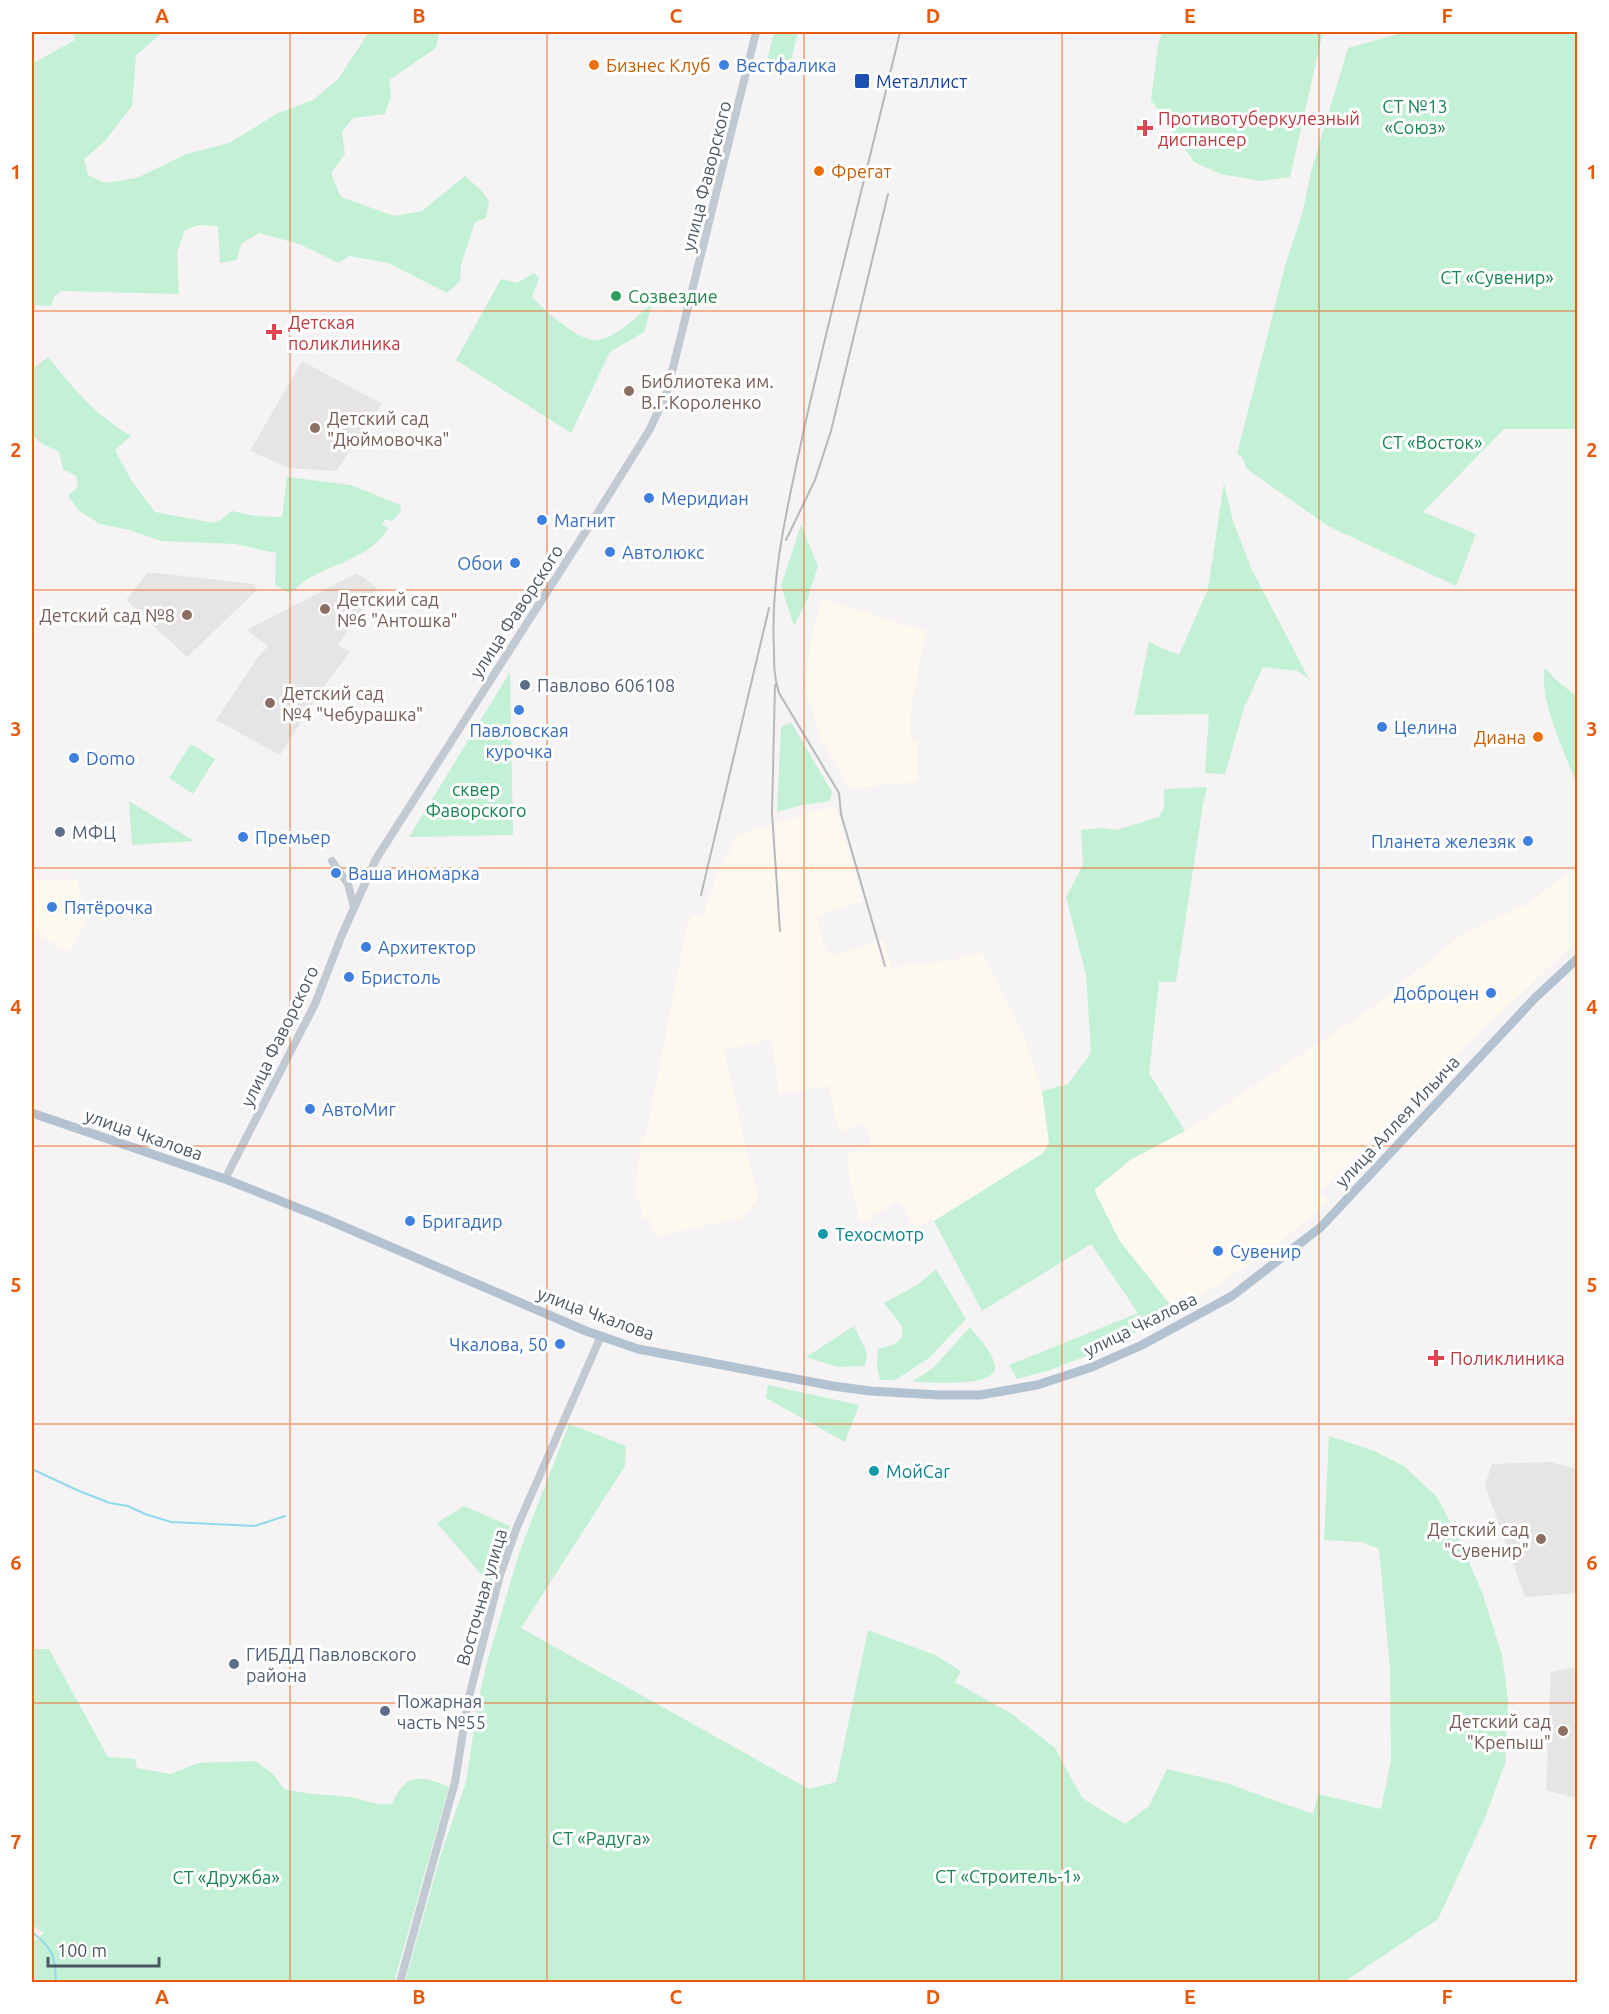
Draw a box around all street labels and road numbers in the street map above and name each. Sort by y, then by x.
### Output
street label: улица Фаворского [678,99,734,253]
street label: улица Фаворского [466,541,566,681]
street label: улица Фаворского [236,962,322,1110]
street label: улица Аллея Ильича [1331,1051,1463,1191]
street label: улица Чкалова [82,1104,206,1164]
street label: улица Чкалова [535,1283,657,1343]
street label: улица Чкалова [1080,1288,1200,1360]
street label: Восточная улица [452,1526,510,1668]

